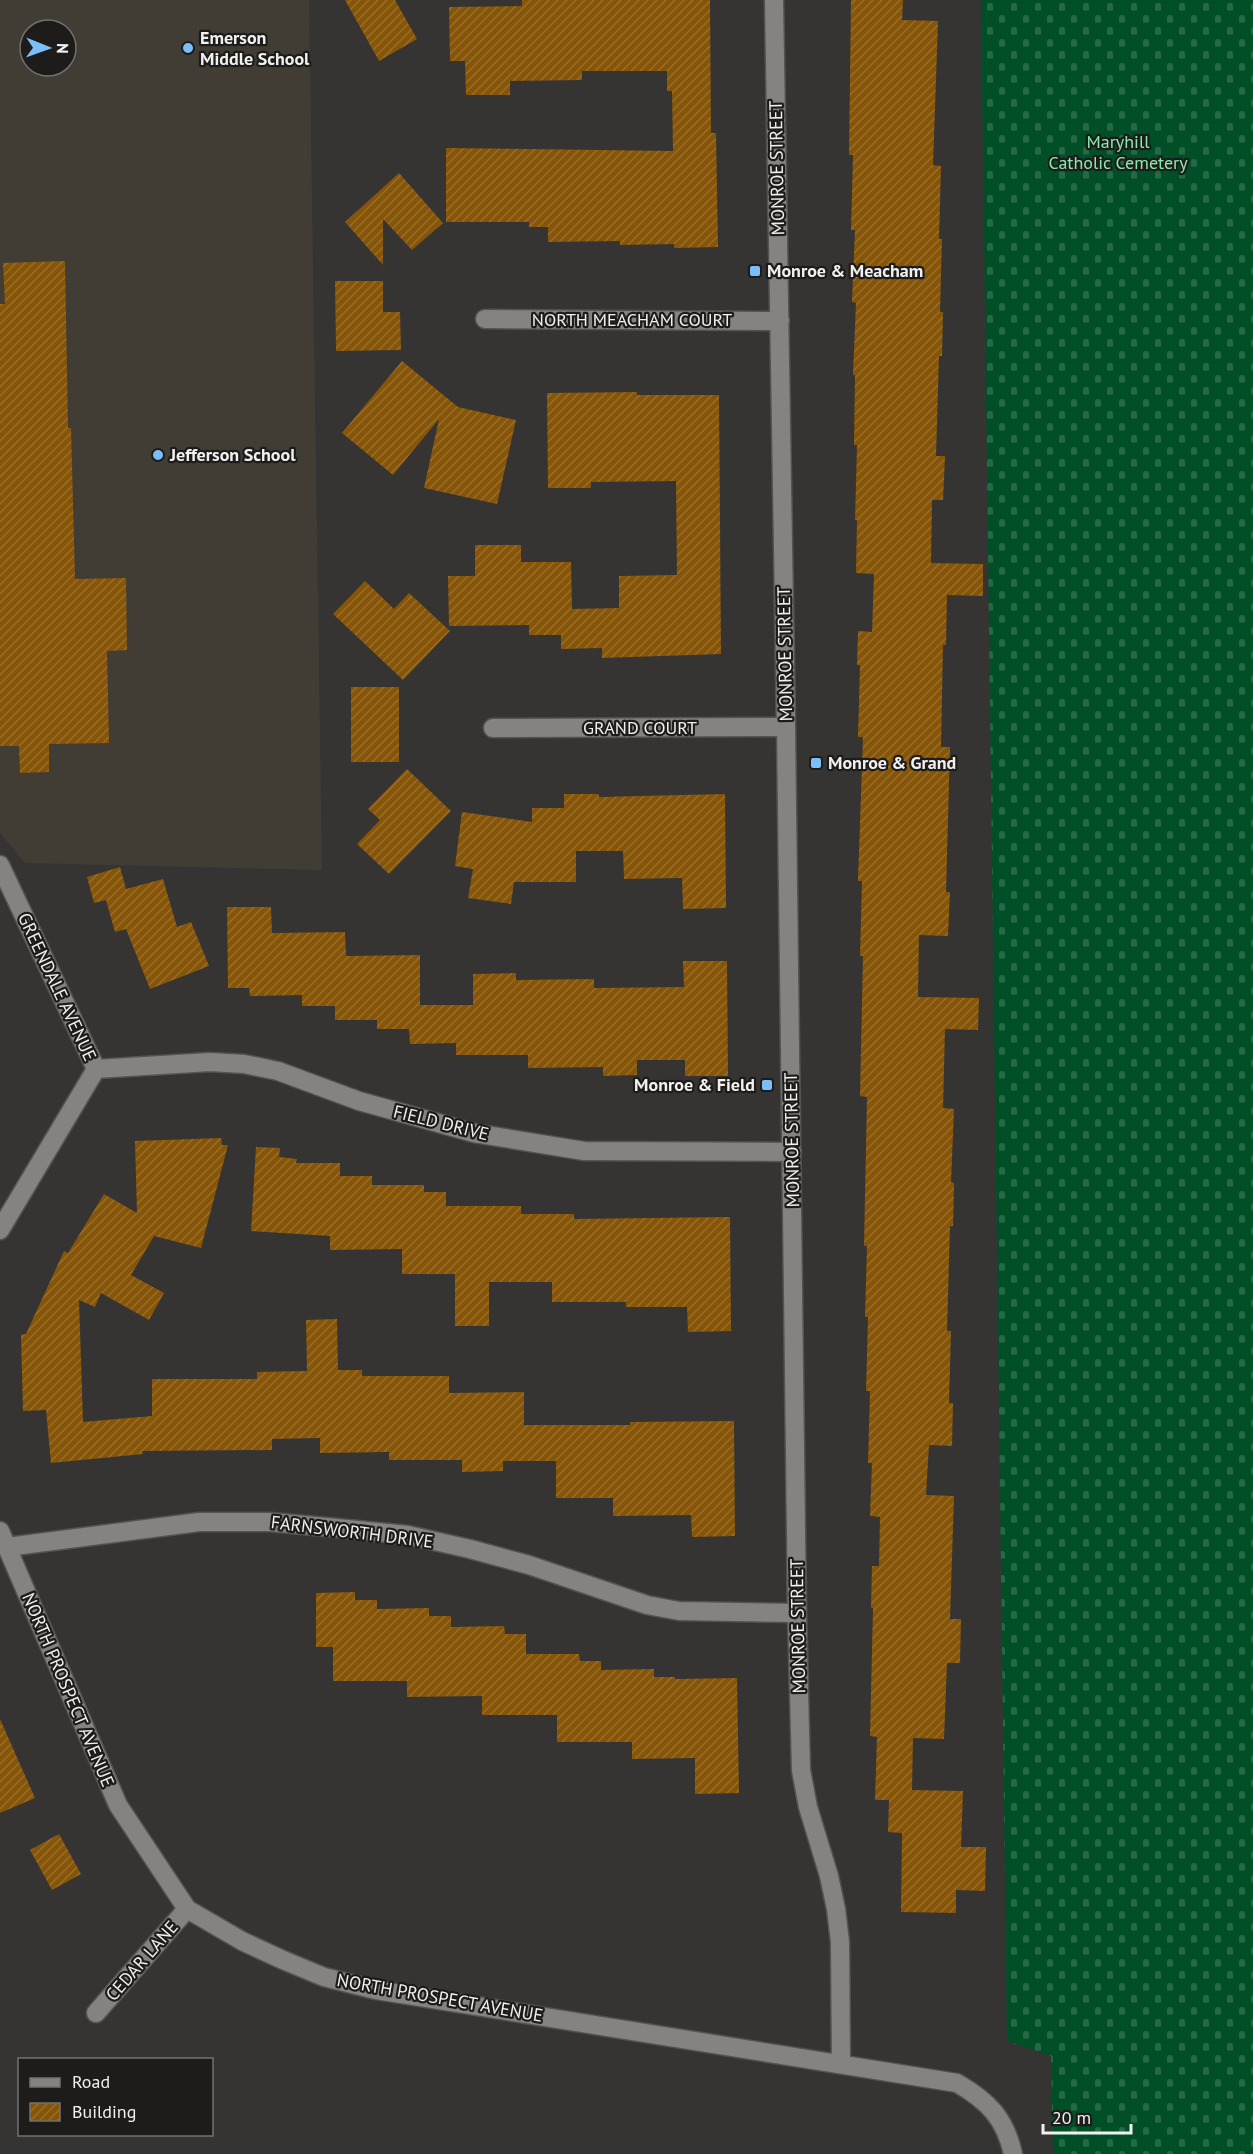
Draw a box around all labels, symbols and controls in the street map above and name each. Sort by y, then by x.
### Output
north arrow [18,18,78,78]
place label: Emerson Middle School [200,26,310,70]
marker: Emerson Middle School [181,41,195,55]
text: N [53,43,73,54]
street label: MONROE STREET [764,100,789,236]
park label: Maryhill Catholic Cemetery [1048,130,1188,174]
place label: Monroe & Meacham [767,259,923,282]
marker: Monroe & Meacham [748,264,762,278]
street label: NORTH MEACHAM COURT [532,308,732,331]
place label: Jefferson School [169,443,296,466]
marker: Jefferson School [151,448,165,462]
street label: MONROE STREET [772,586,797,722]
street label: GRAND COURT [583,716,697,739]
place label: Monroe & Grand [828,751,956,774]
marker: Monroe & Grand [809,756,823,770]
street label: GREENDALE AVENUE [13,909,102,1065]
street label: MONROE STREET [779,1072,804,1208]
place label: Monroe & Field [634,1073,755,1096]
marker: Monroe & Field [760,1078,774,1092]
street label: FIELD DRIVE [391,1100,491,1145]
street label: FARNSWORTH DRIVE [270,1510,434,1553]
street label: MONROE STREET [785,1558,810,1694]
street label: NORTH PROSPECT AVENUE [17,1589,120,1790]
street label: CEDAR LANE [100,1916,183,2006]
street label: NORTH PROSPECT AVENUE [335,1968,545,2027]
legend [18,2058,213,2136]
text: Road [72,2070,110,2093]
scale bar [1043,2097,1132,2135]
text: Building [72,2100,136,2123]
text: 20 m [1052,2106,1091,2129]

